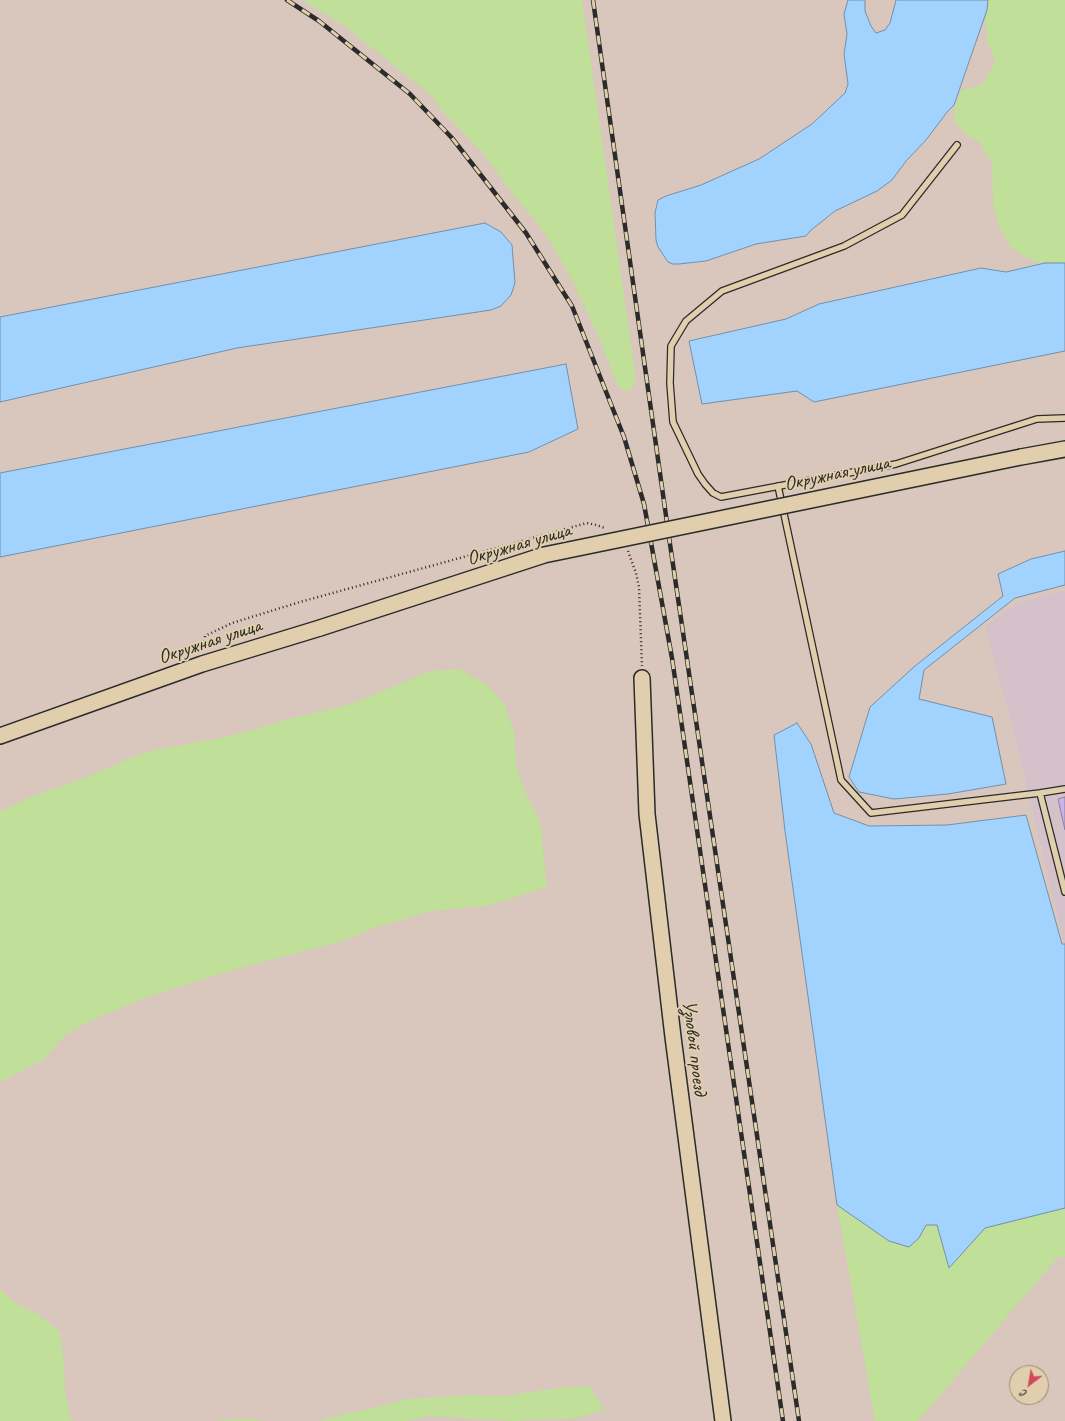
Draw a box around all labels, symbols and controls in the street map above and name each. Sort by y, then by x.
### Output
street label: Окружная улица [782,451,892,497]
street label: Окружная улица [464,519,574,571]
street label: Окружная улица [155,614,265,670]
street label: Узловой проезд [676,999,712,1097]
north arrow [1009,1365,1049,1405]
text: С [1017,1387,1029,1402]

